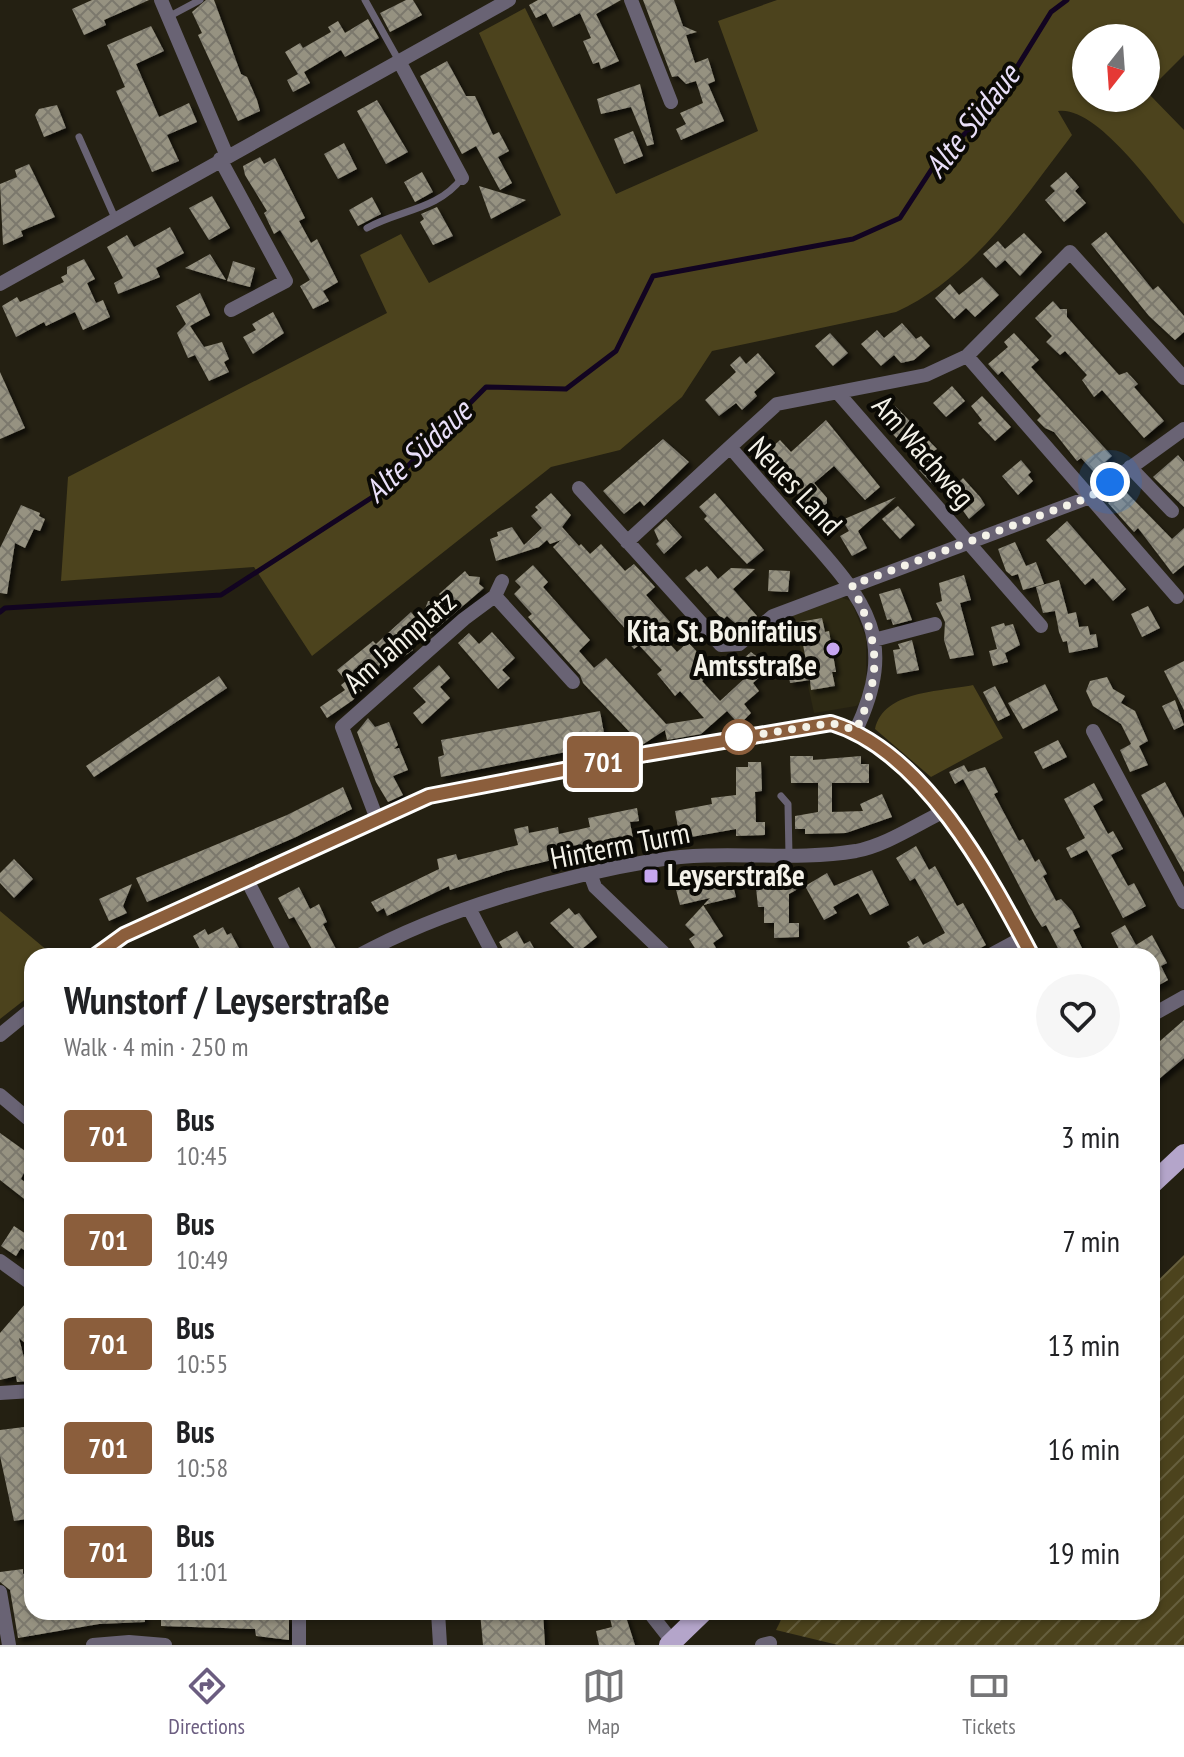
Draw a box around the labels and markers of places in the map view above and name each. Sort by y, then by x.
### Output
place label: Kita St. Bonifatius Amtsstraße [627,611,817,684]
marker: Kita St. Bonifatius Amtsstraße [824,640,842,658]
unlabelled marker [722,720,756,754]
place label: Leyserstraße [667,855,805,894]
marker: Leyserstraße [642,867,660,885]

